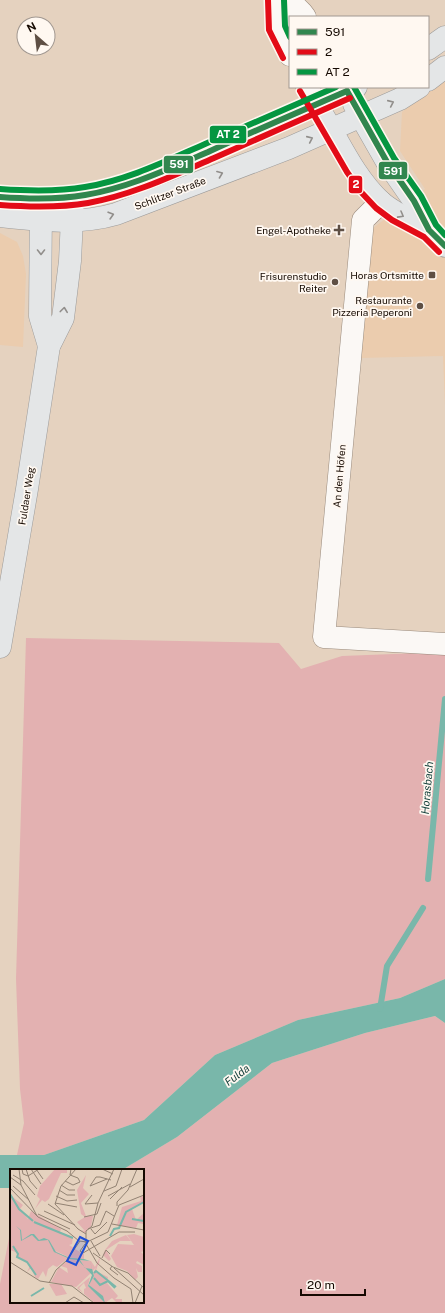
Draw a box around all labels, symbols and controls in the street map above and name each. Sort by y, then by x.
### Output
north arrow [16,16,56,56]
legend [289,16,429,88]
text: N [25,20,38,34]
text: 591 [325,25,345,39]
text: 2 [325,45,332,59]
text: AT 2 [325,65,350,79]
one-way arrow [388,100,395,108]
line badge: AT 2 [209,125,247,144]
text: AT 2 [216,128,240,140]
one-way arrow [307,135,314,143]
line badge: 591 [163,155,194,174]
text: 591 [169,158,189,170]
line badge: 591 [378,161,408,180]
text: 591 [383,165,403,177]
one-way arrow [217,171,224,179]
street label: Schlitzer Straße [133,174,208,212]
line badge: 2 [348,175,363,194]
text: 2 [353,178,360,190]
one-way arrow [107,211,114,220]
one-way arrow [397,211,404,218]
place label: Engel-Apotheke [256,224,331,236]
marker: Engel-Apotheke [334,225,344,235]
one-way arrow [37,249,45,255]
place label: Horas Ortsmitte [350,269,424,281]
place label: Frisurenstudio Reiter [260,270,327,294]
marker: Horas Ortsmitte [427,270,437,280]
marker: Frisurenstudio Reiter [330,277,340,287]
place label: Restaurante Pizzeria Peperoni [332,294,412,318]
marker: Restaurante Pizzeria Peperoni [415,301,425,311]
one-way arrow [59,307,68,313]
street label: An den Höfen [330,444,348,508]
street label: Fuldaer Weg [15,466,37,526]
water label: Horasbach [419,761,435,815]
water label: Fulda [222,1062,252,1088]
inset map [10,1169,144,1303]
scale bar [301,1271,365,1297]
text: 20 m [307,1278,335,1292]

